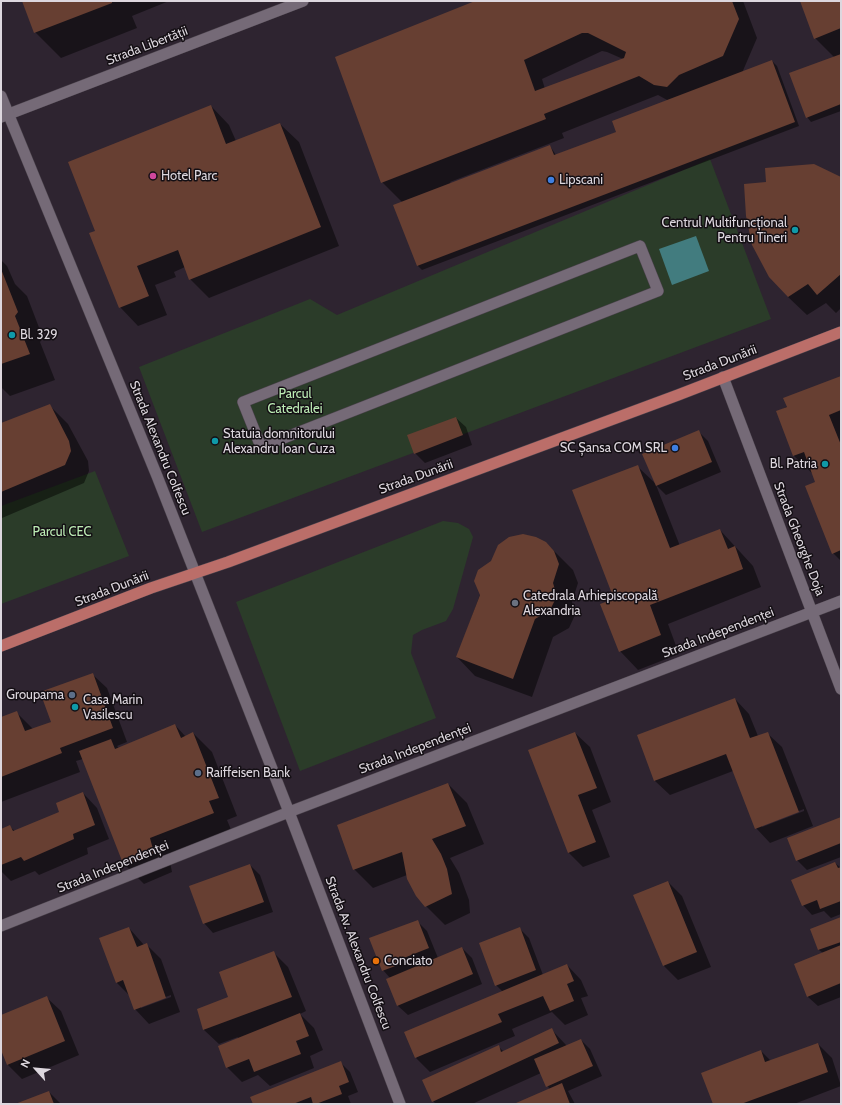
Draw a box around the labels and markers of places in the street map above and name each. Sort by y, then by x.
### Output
place label: Hotel Parc [161,168,217,184]
marker: Hotel Parc [148,171,158,181]
place label: Lipscani [559,172,603,188]
marker: Lipscani [546,175,556,185]
place label: Centrul Multifuncțional Pentru Tineri [662,215,787,246]
marker: Centrul Multifuncțional Pentru Tineri [790,225,800,235]
place label: Bl. 329 [20,327,58,343]
marker: Bl. 329 [7,330,17,340]
place label: Statuia domnitorului Alexandru Ioan Cuza [223,426,335,457]
marker: Statuia domnitorului Alexandru Ioan Cuza [210,436,220,446]
place label: SC Șansa COM SRL [560,440,667,456]
marker: SC Șansa COM SRL [670,443,680,453]
place label: Bl. Patria [770,456,817,472]
marker: Bl. Patria [820,459,830,469]
place label: Catedrala Arhiepiscopală Alexandria [523,588,658,619]
marker: Catedrala Arhiepiscopală Alexandria [510,598,520,608]
place label: Groupama [6,687,64,703]
marker: Groupama [67,690,77,700]
place label: Casa Marin Vasilescu [83,692,143,723]
marker: Casa Marin Vasilescu [70,702,80,712]
place label: Raiffeisen Bank [206,765,290,781]
marker: Raiffeisen Bank [193,768,203,778]
place label: Conciato [384,953,432,969]
marker: Conciato [371,956,381,966]

